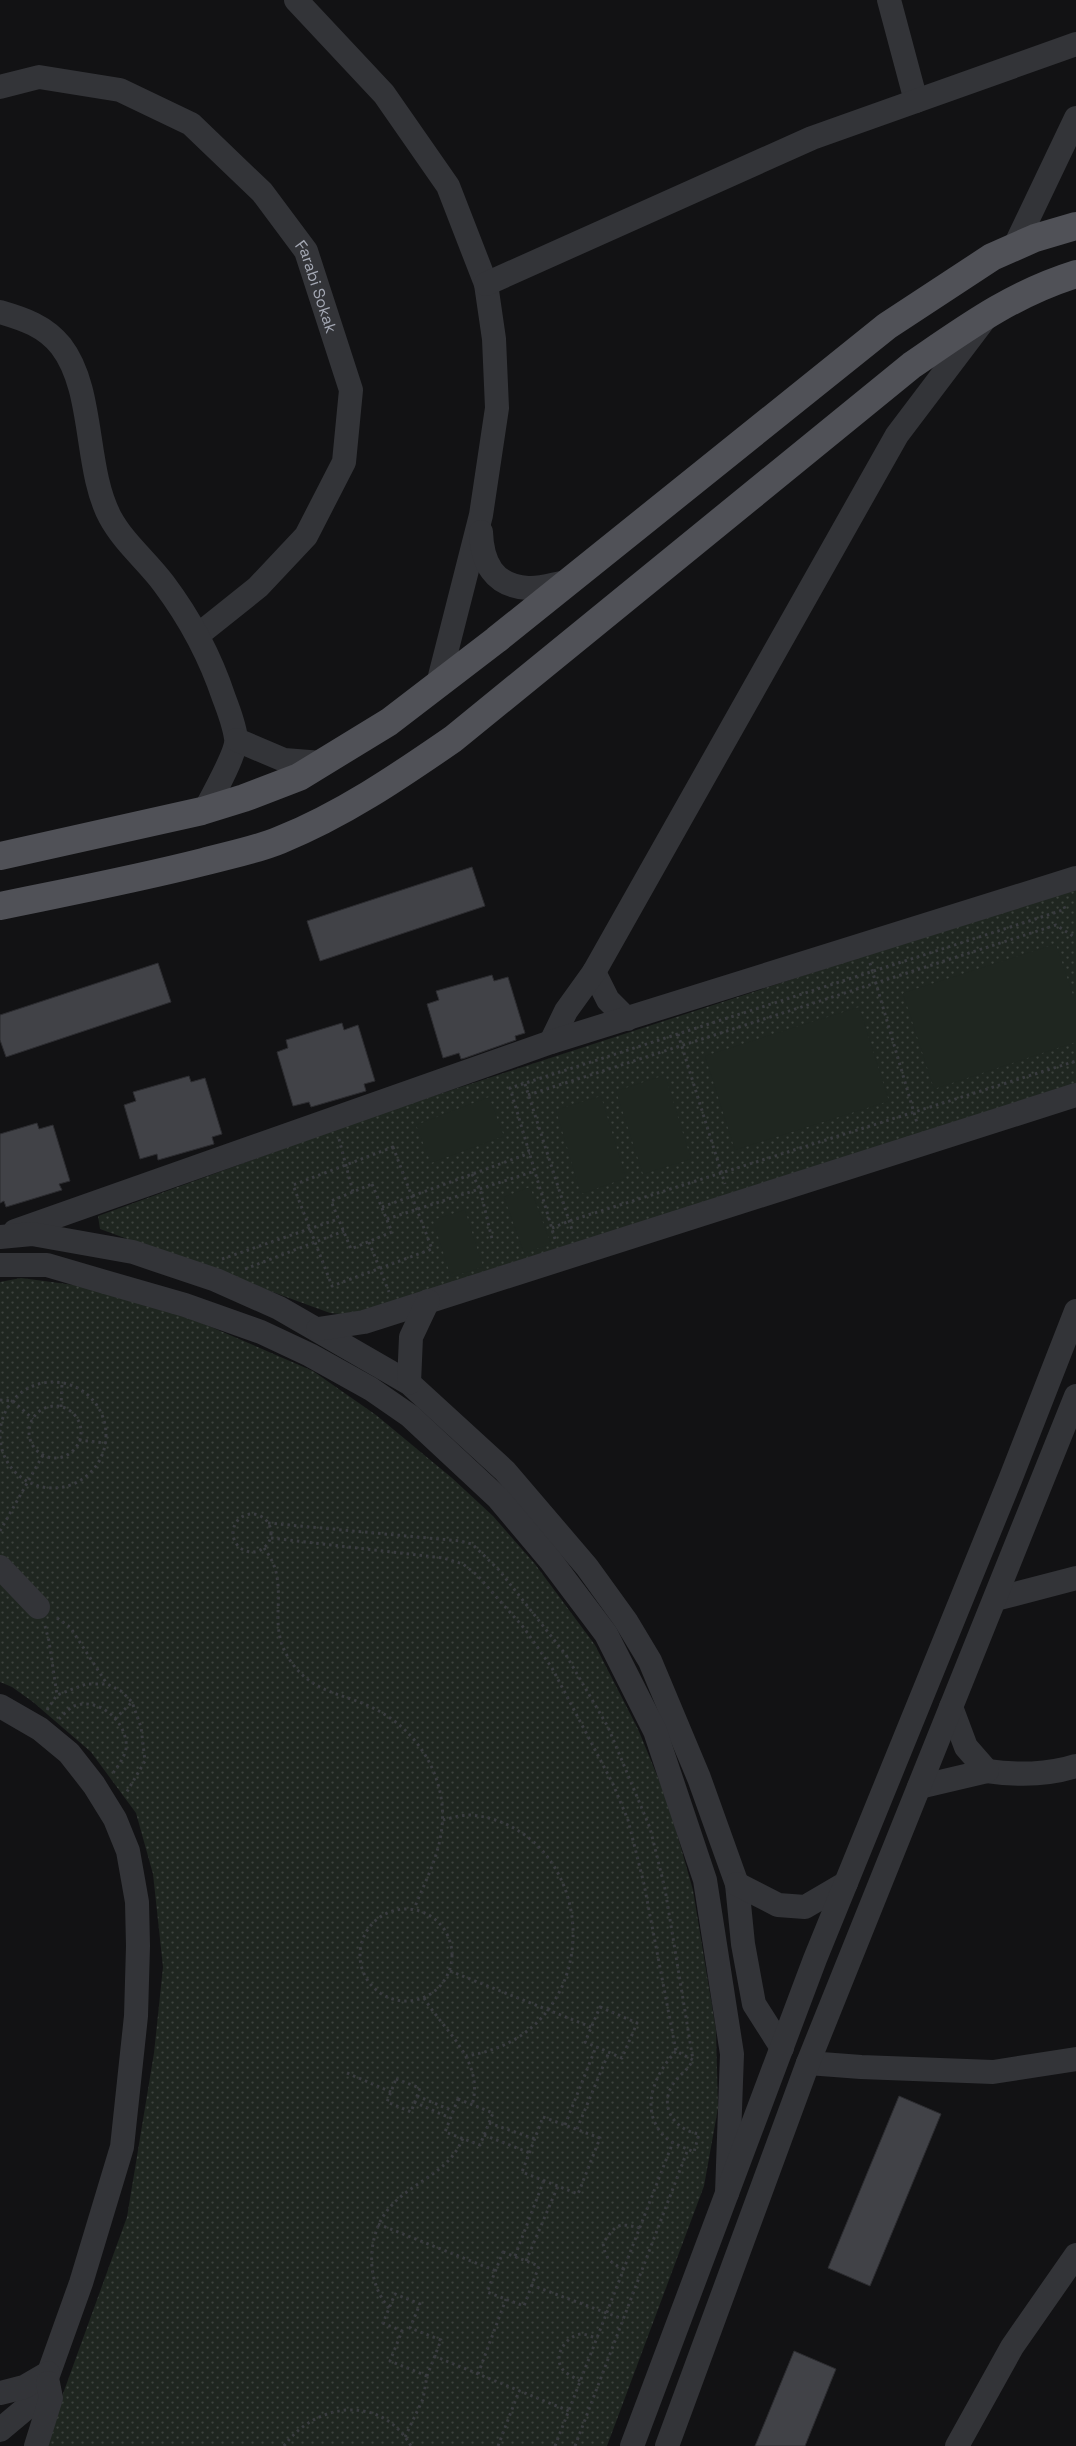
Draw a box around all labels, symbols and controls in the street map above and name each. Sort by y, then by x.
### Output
street label: Farabi Sokak [290,236,342,336]

